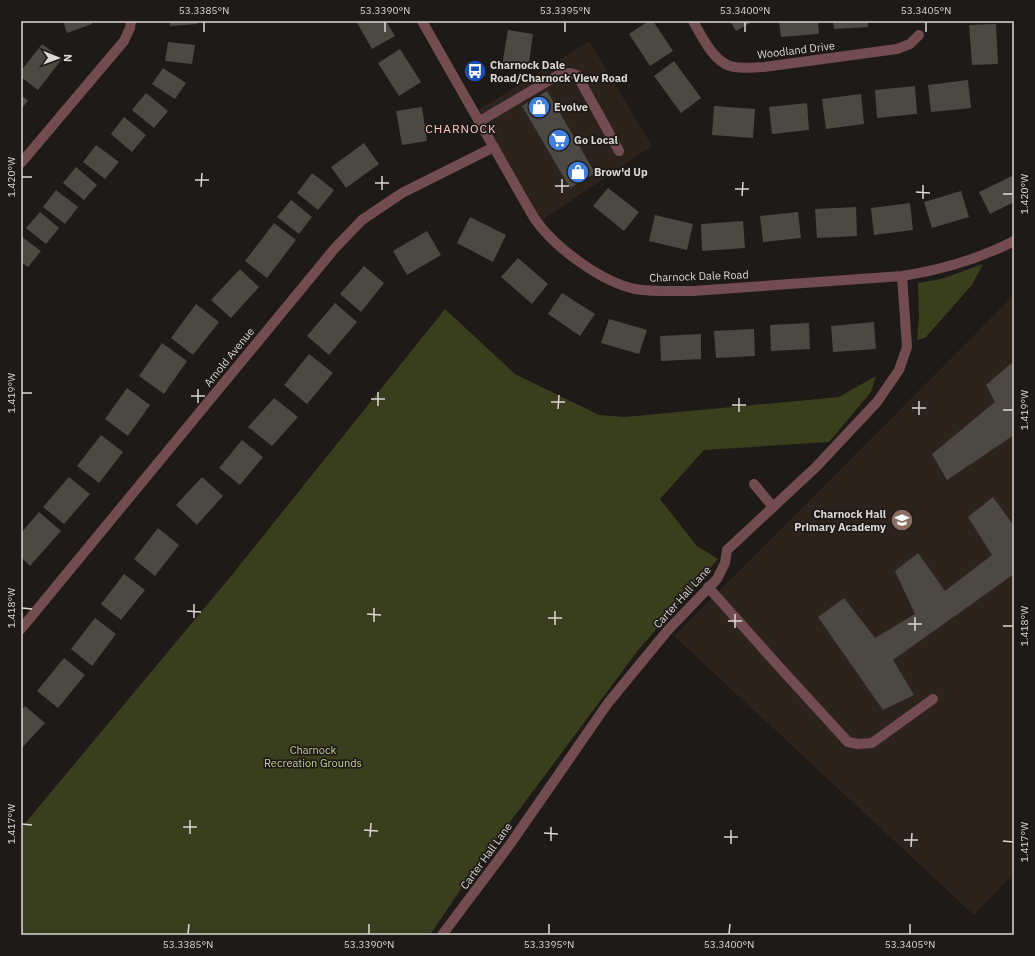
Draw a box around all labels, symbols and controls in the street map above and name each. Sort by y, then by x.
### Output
text: 53.3385°N [179,4,229,17]
text: 53.3390°N [360,4,410,17]
text: 53.3395°N [540,4,590,17]
text: 53.3400°N [720,4,770,17]
text: 53.3405°N [901,4,951,17]
north arrow [38,38,78,78]
street label: Woodland Drive [756,38,836,62]
text: N [61,54,75,62]
bus stop icon: Charnock Dale Road/Charnock View Road [462,58,488,84]
place label: Charnock Dale Road/Charnock View Road [490,58,628,85]
shop icon: Evolve [526,94,552,120]
place label: Evolve [554,100,588,114]
district label: CHARNOCK [425,121,497,136]
supermarket icon: Go Local [546,127,572,153]
place label: Go Local [574,133,619,147]
text: 1.420°W [5,157,18,197]
shop icon: Brow'd Up [565,159,591,185]
place label: Brow'd Up [594,165,648,179]
text: 1.420°W [1018,174,1031,214]
street label: Charnock Dale Road [649,267,749,285]
street label: Arnold Avenue [201,325,257,389]
text: 1.419°W [5,373,18,413]
text: 1.419°W [1018,390,1031,430]
place label: Charnock Hall Primary Academy [794,507,887,534]
school or university icon: Charnock Hall Primary Academy [889,507,915,533]
street label: Carter Hall Lane [650,563,714,631]
text: 1.418°W [5,588,18,628]
text: 1.418°W [1018,606,1031,646]
park label: Charnock Recreation Grounds [264,743,362,770]
text: 1.417°W [5,804,18,844]
street label: Carter Hall Lane [457,820,515,892]
text: 1.417°W [1018,822,1031,862]
text: 53.3385°N [163,938,213,951]
text: 53.3390°N [344,938,394,951]
text: 53.3395°N [524,938,574,951]
text: 53.3400°N [704,938,754,951]
text: 53.3405°N [885,938,935,951]

